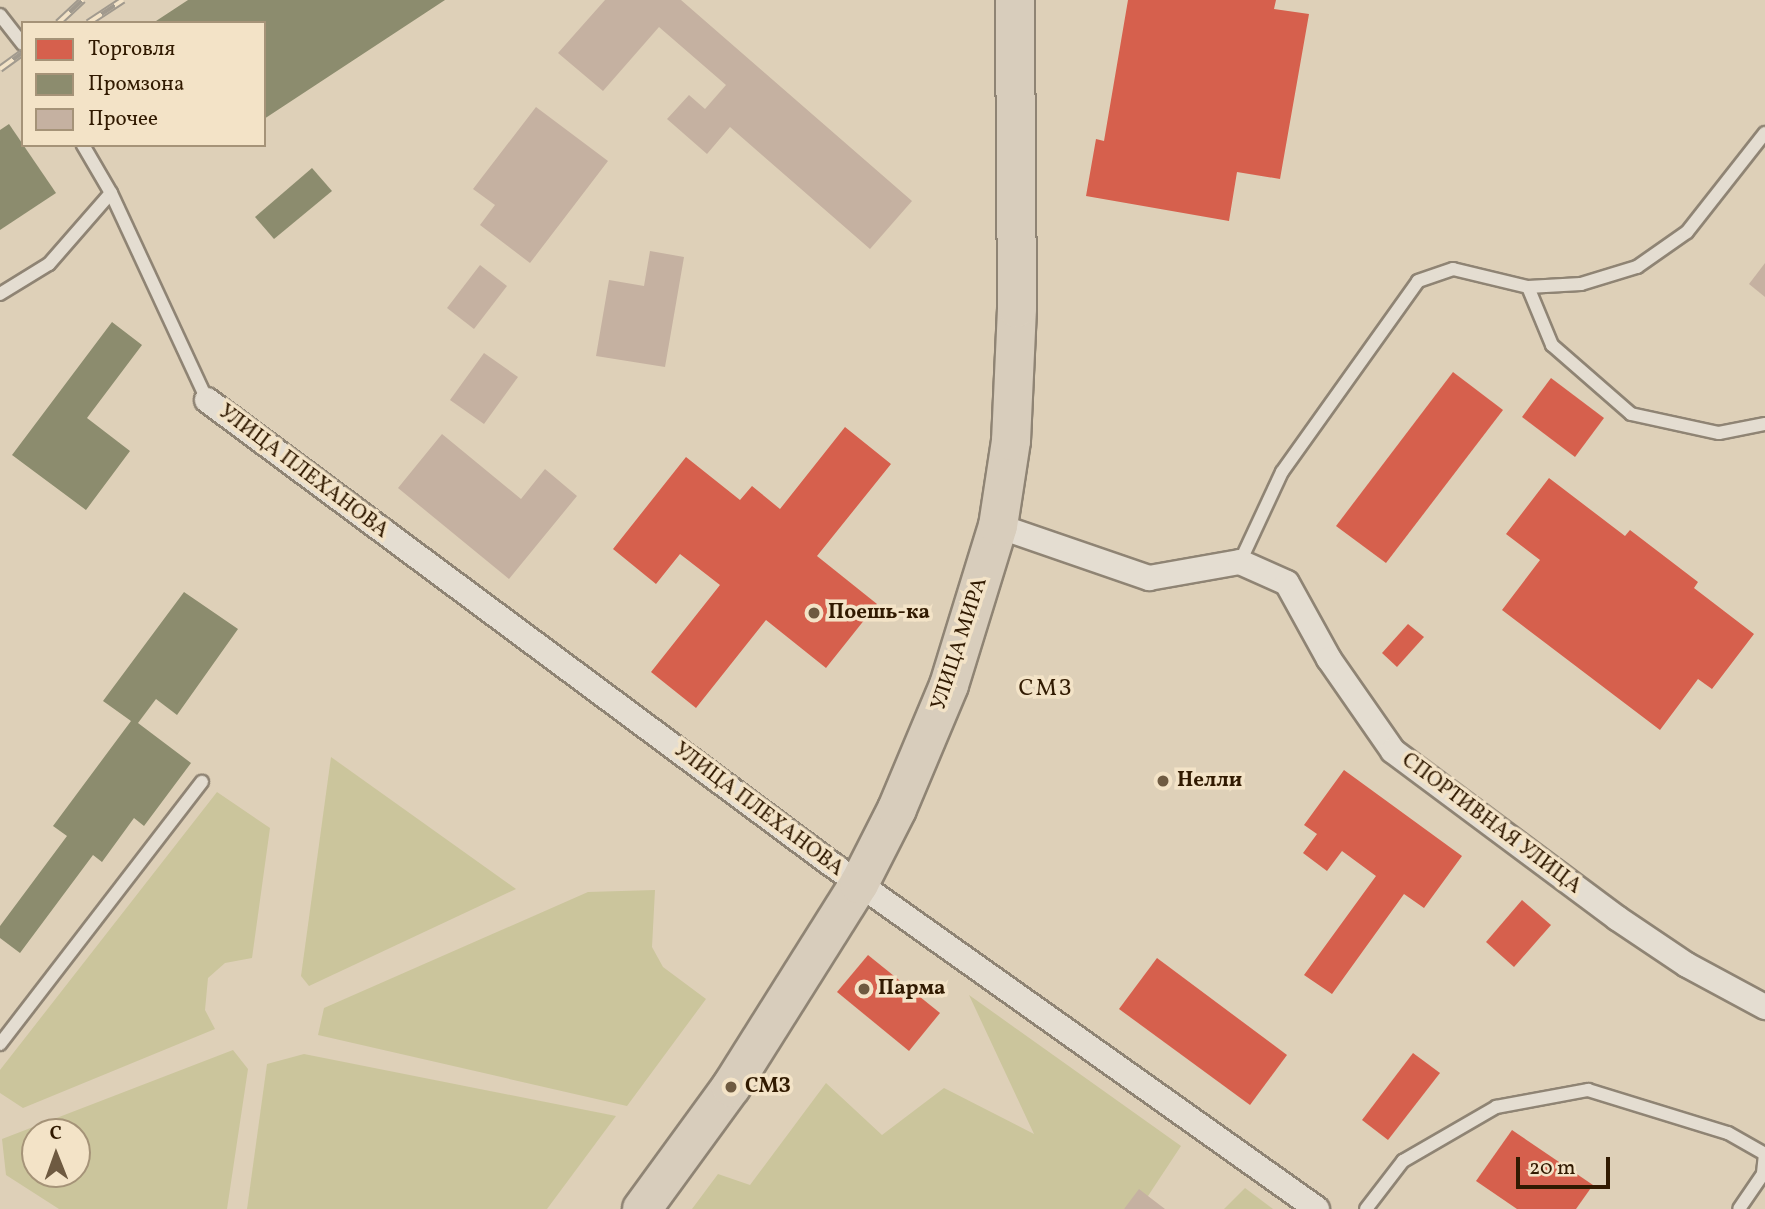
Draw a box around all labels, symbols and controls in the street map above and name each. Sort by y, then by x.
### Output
legend [21,21,266,147]
text: Торговля [88,35,175,64]
text: Промзона [88,70,184,99]
text: Прочее [88,105,158,134]
street label: УЛИЦА ПЛЕХАНОВА [213,400,393,544]
street label: УЛИЦА МИРА [927,574,993,714]
place label: Поешь-ка [828,600,930,626]
marker: Поешь-ка [806,605,822,621]
district label: СМЗ [1019,675,1073,703]
street label: УЛИЦА ПЛЕХАНОВА [668,738,848,882]
street label: СПОРТИВНАЯ УЛИЦА [1396,748,1586,900]
place label: Нелли [1177,768,1242,794]
marker: Нелли [1155,773,1171,789]
place label: Парма [878,976,946,1002]
marker: Парма [856,981,872,997]
place label: СМЗ [745,1074,791,1100]
marker: СМЗ [723,1079,739,1095]
north arrow [21,1118,91,1188]
text: С [49,1121,62,1147]
scale bar [1520,1142,1614,1186]
text: 20 m [1529,1154,1575,1183]

